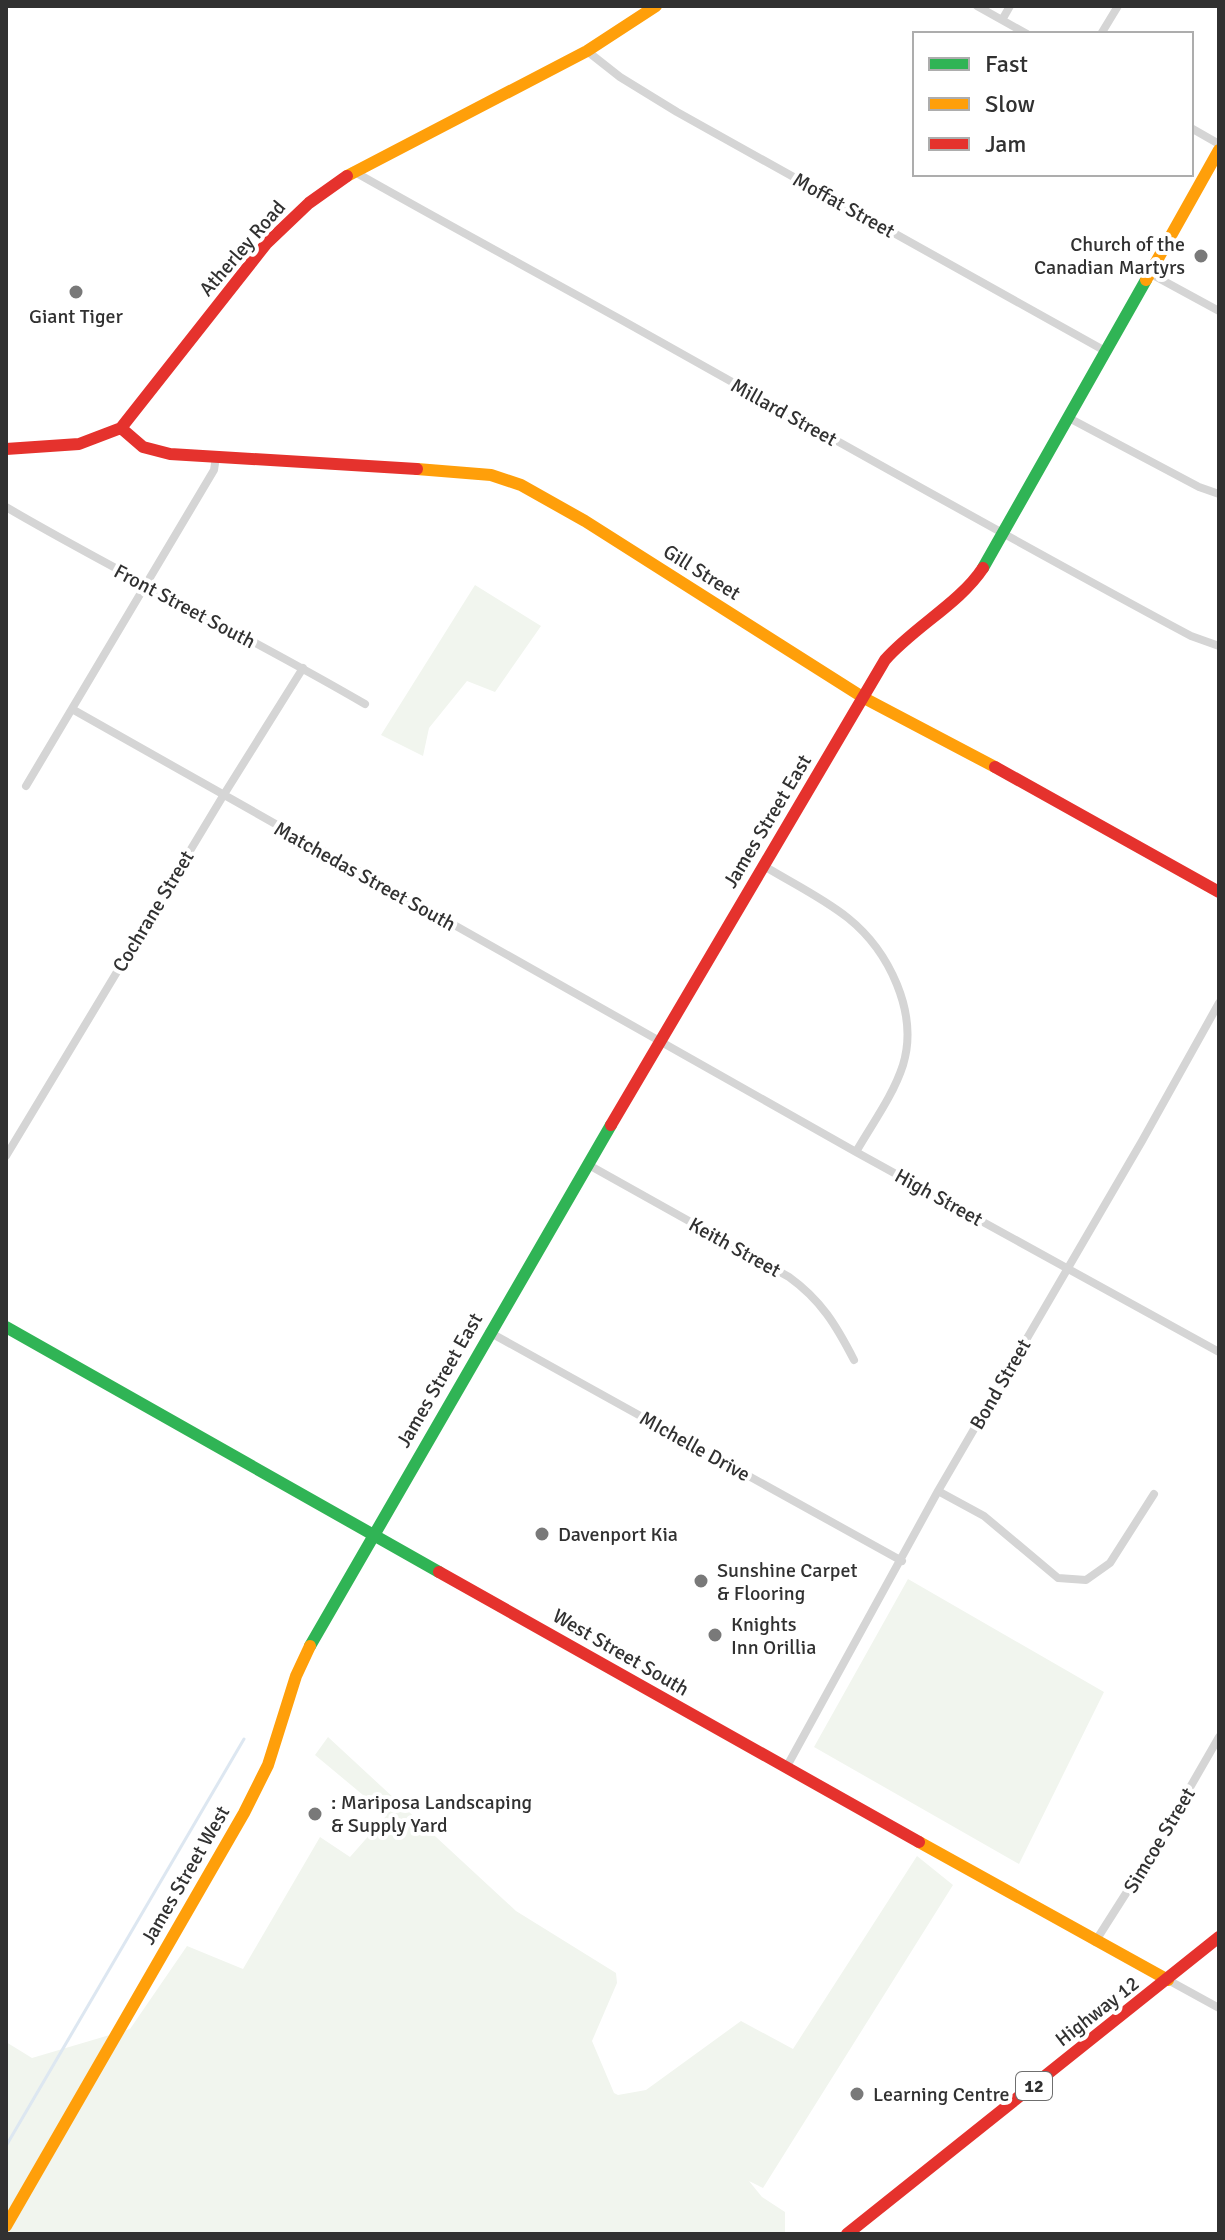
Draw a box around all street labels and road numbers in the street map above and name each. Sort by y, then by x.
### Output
street label: Moffat Street [788,167,899,244]
street label: Atherley Road [194,195,291,301]
street label: Millard Street [726,373,841,452]
street label: Gill Street [659,539,745,606]
street label: Front Street South [110,559,260,654]
street label: James Street East [718,750,817,893]
street label: Matchedas Street South [269,816,460,937]
street label: Cochrane Street [107,846,200,977]
street label: High Street [890,1163,987,1232]
street label: Keith Street [684,1212,785,1283]
street label: James Street East [391,1309,488,1452]
street label: Bond Street [964,1334,1036,1434]
street label: MIchelle Drive [635,1406,755,1487]
street label: West Street South [548,1603,693,1702]
street label: Simcoe Street [1118,1783,1201,1898]
street label: James Street West [136,1801,235,1949]
street label: Highway 12 [1050,1971,1144,2052]
road number: 12 [1016,2072,1052,2100]

